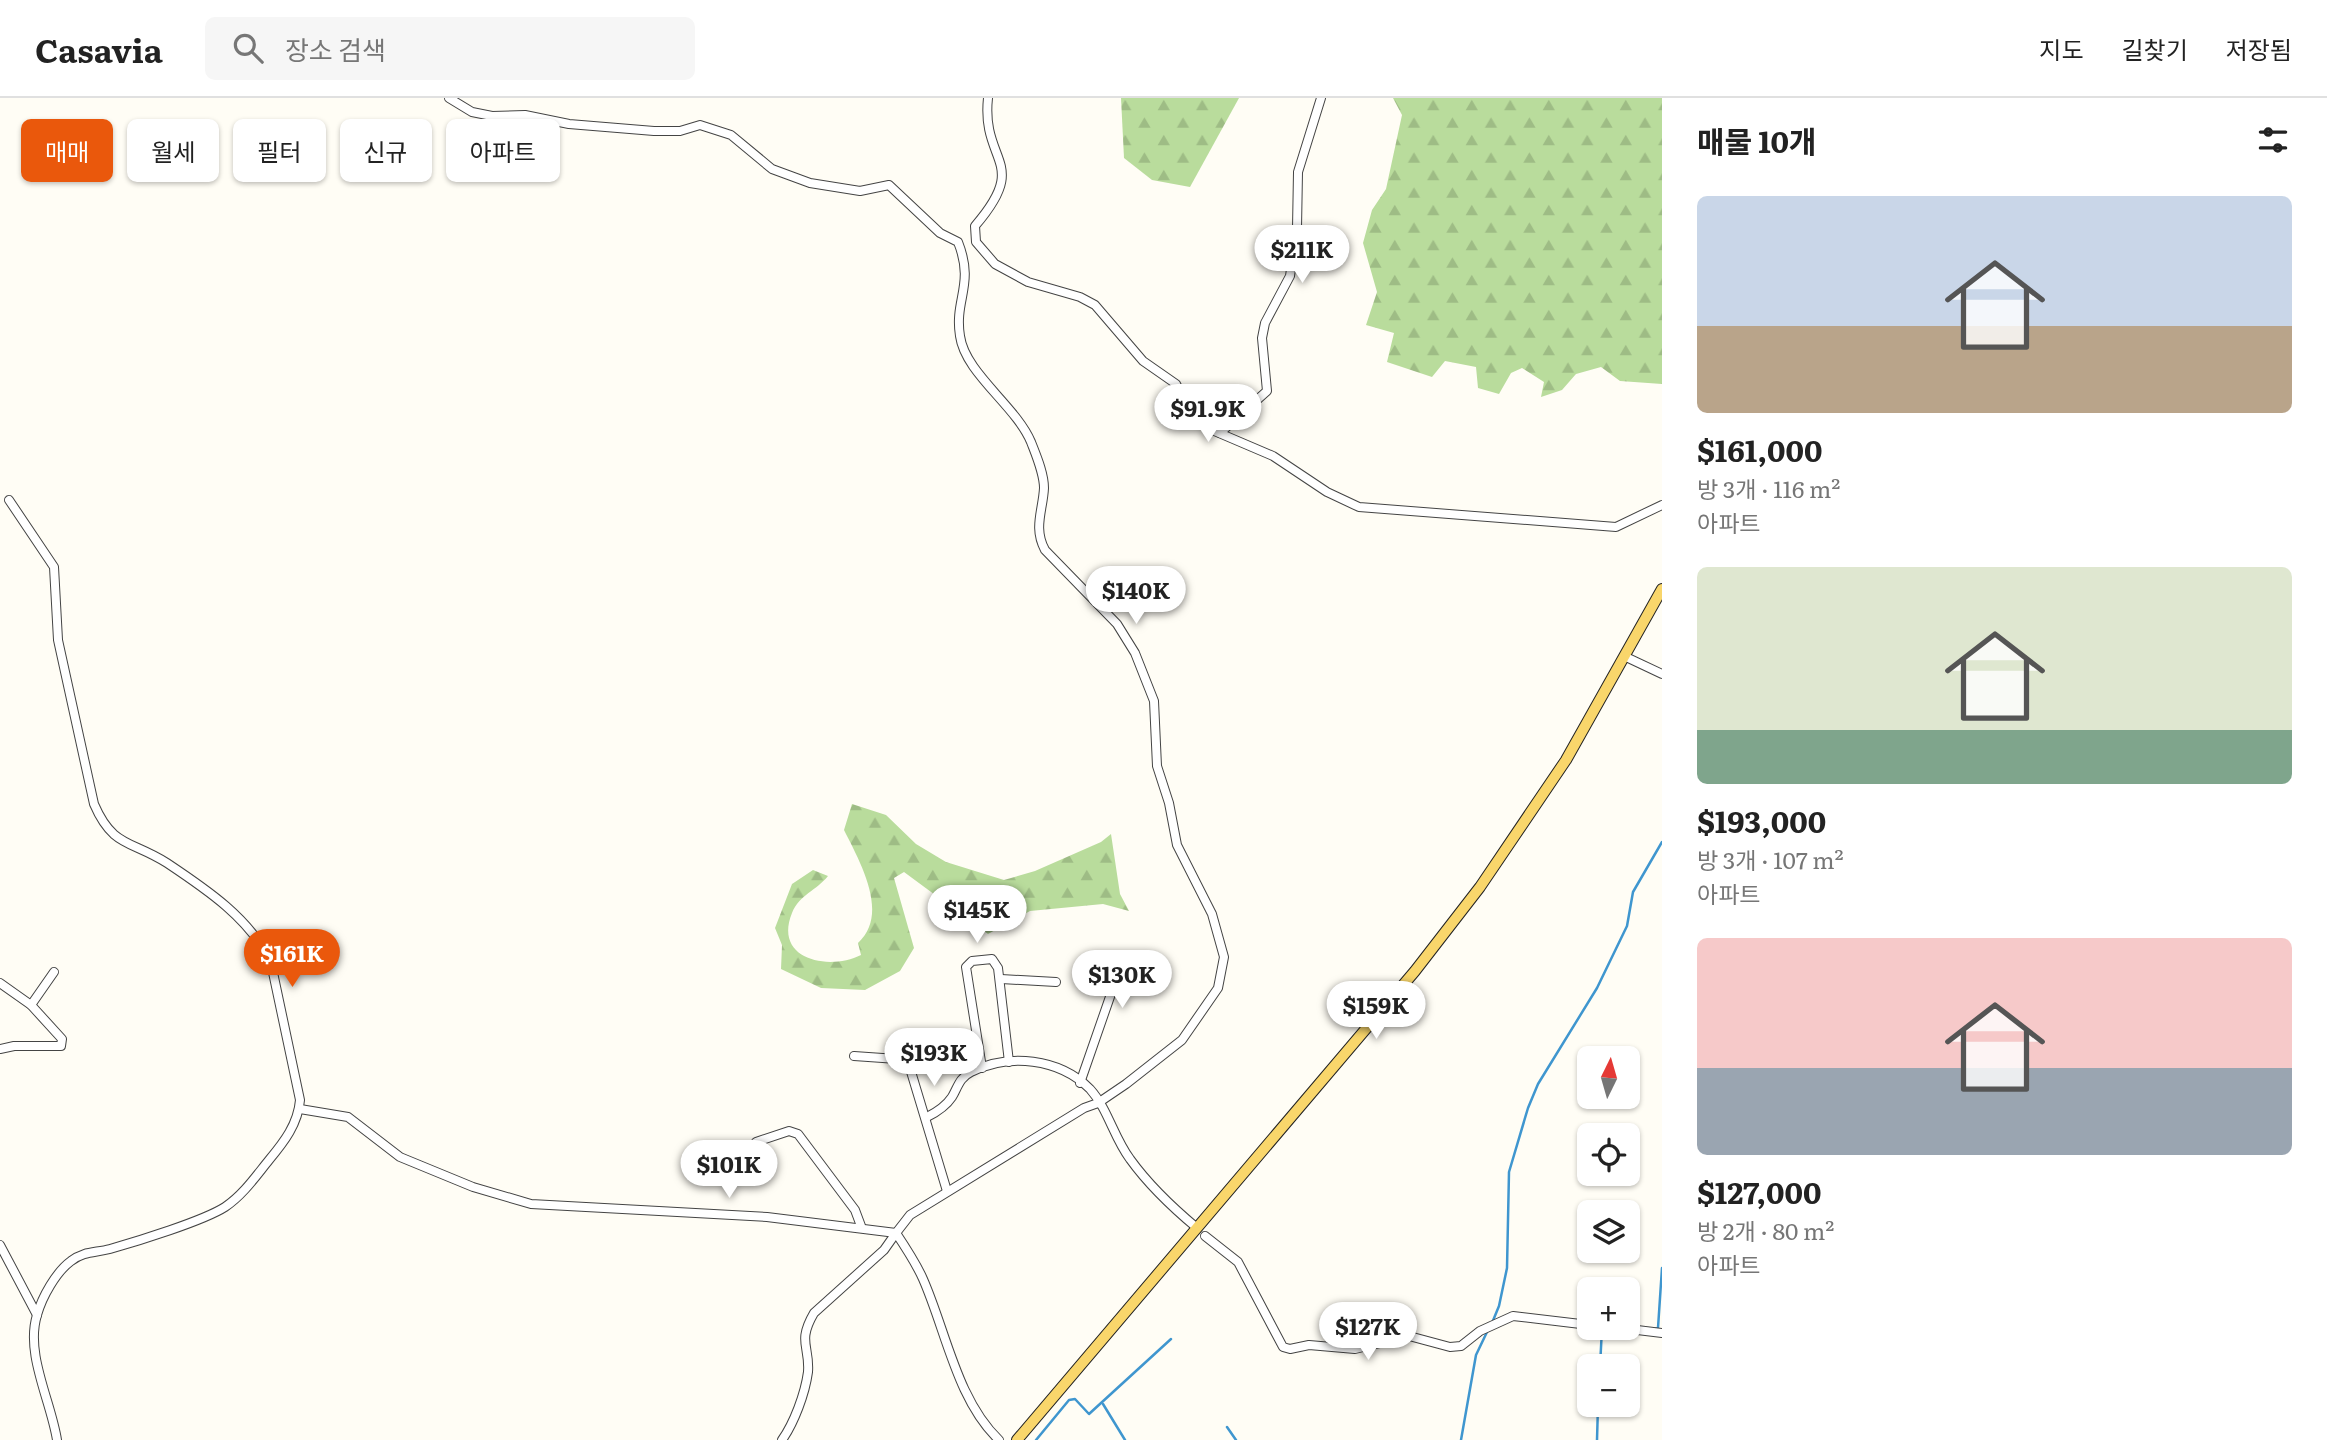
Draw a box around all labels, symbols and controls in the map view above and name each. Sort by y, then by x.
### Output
search box [205,17,695,80]
text: Casavia [35,24,163,73]
icon: search [229,29,267,67]
text: 장소 검색 [285,29,386,68]
text: 지도 [2039,31,2084,66]
text: 길찾기 [2122,31,2188,66]
text: 저장됨 [2226,31,2292,66]
text: 매물 10개 [1697,118,1817,162]
chip: 매매 [21,119,113,182]
chip: 월세 [127,119,219,182]
chip: 필터 [233,119,326,182]
chip: 신규 [340,119,432,182]
chip: 아파트 [446,119,560,182]
icon: filters [2254,121,2292,159]
pin: $211K [1253,226,1351,285]
text: $211K [1270,231,1334,265]
icon: home [1932,242,2058,368]
pin: $91.9K [1151,384,1265,444]
text: $91.9K [1170,390,1246,424]
text: $161,000 [1697,427,1822,471]
text: 방 3개 · 116 m² [1697,471,1840,505]
text: 아파트 [1697,505,1760,539]
pin: $140K [1087,566,1185,626]
text: $140K [1102,572,1170,606]
icon: home [1932,613,2058,739]
text: $193,000 [1697,798,1826,842]
text: 방 3개 · 107 m² [1697,842,1844,876]
text: 아파트 [1697,876,1760,910]
pin: $145K [928,886,1026,945]
text: $145K [944,891,1010,925]
pin: $161K [243,930,341,989]
text: $161K [260,935,324,969]
pin: $130K [1073,950,1171,1010]
text: $130K [1088,956,1156,990]
pin: $159K [1327,982,1425,1041]
icon: home [1932,984,2058,1110]
text: $159K [1343,987,1409,1021]
pin: $193K [885,1028,983,1088]
text: $193K [900,1034,968,1068]
north arrow [1577,1046,1640,1110]
map controls [1577,1046,1640,1417]
button: locate [1577,1123,1640,1186]
pin: $101K [680,1140,778,1200]
text: $101K [697,1146,761,1180]
text: $127,000 [1697,1169,1821,1213]
button: layers [1577,1200,1640,1263]
text: 방 2개 · 80 m² [1697,1213,1834,1247]
text: 아파트 [1697,1247,1760,1281]
button: + [1577,1277,1640,1340]
pin: $127K [1319,1302,1417,1362]
text: $127K [1335,1308,1401,1342]
button: − [1577,1354,1640,1417]

